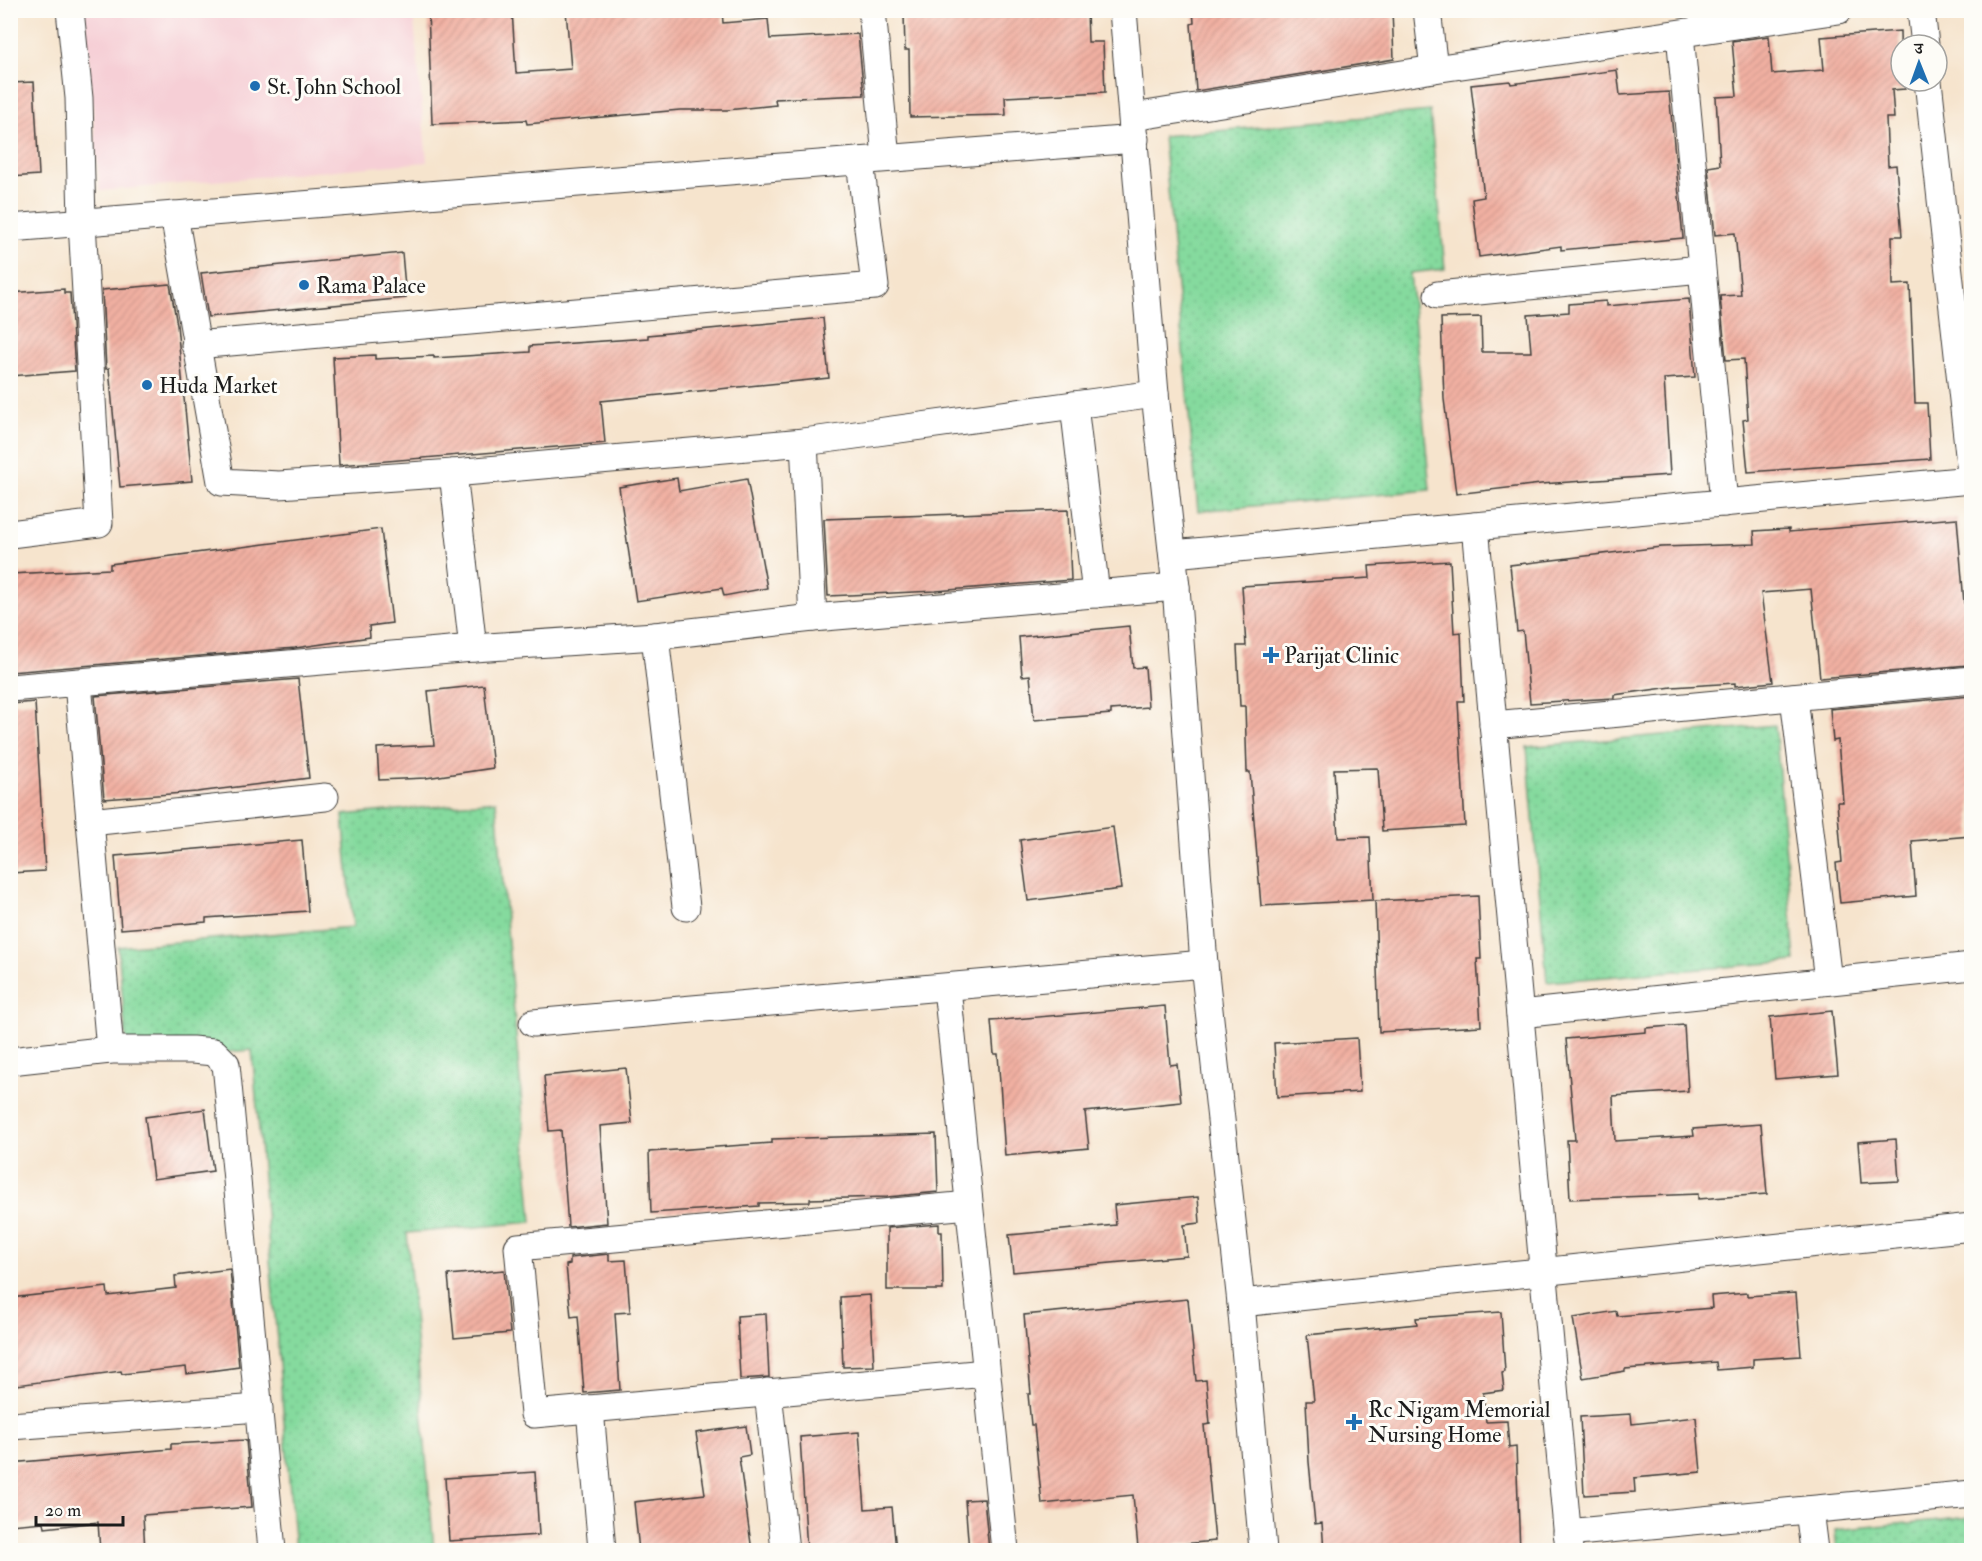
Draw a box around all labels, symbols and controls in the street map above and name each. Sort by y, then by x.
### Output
north arrow [1889,33,1949,93]
text: उ [1914,39,1925,59]
place label: St. John School [267,73,401,101]
marker: St. John School [248,79,262,93]
place label: Rama Palace [316,272,426,300]
marker: Rama Palace [297,278,311,292]
place label: Huda Market [159,372,278,400]
marker: Huda Market [140,378,154,392]
place label: Parijat Clinic [1284,642,1399,670]
marker: Parijat Clinic [1262,646,1280,664]
place label: Rc Nigam Memorial Nursing Home [1368,1396,1551,1449]
marker: Rc Nigam Memorial Nursing Home [1345,1413,1363,1431]
scale bar [36,1489,123,1527]
text: 20 m [45,1499,81,1522]

